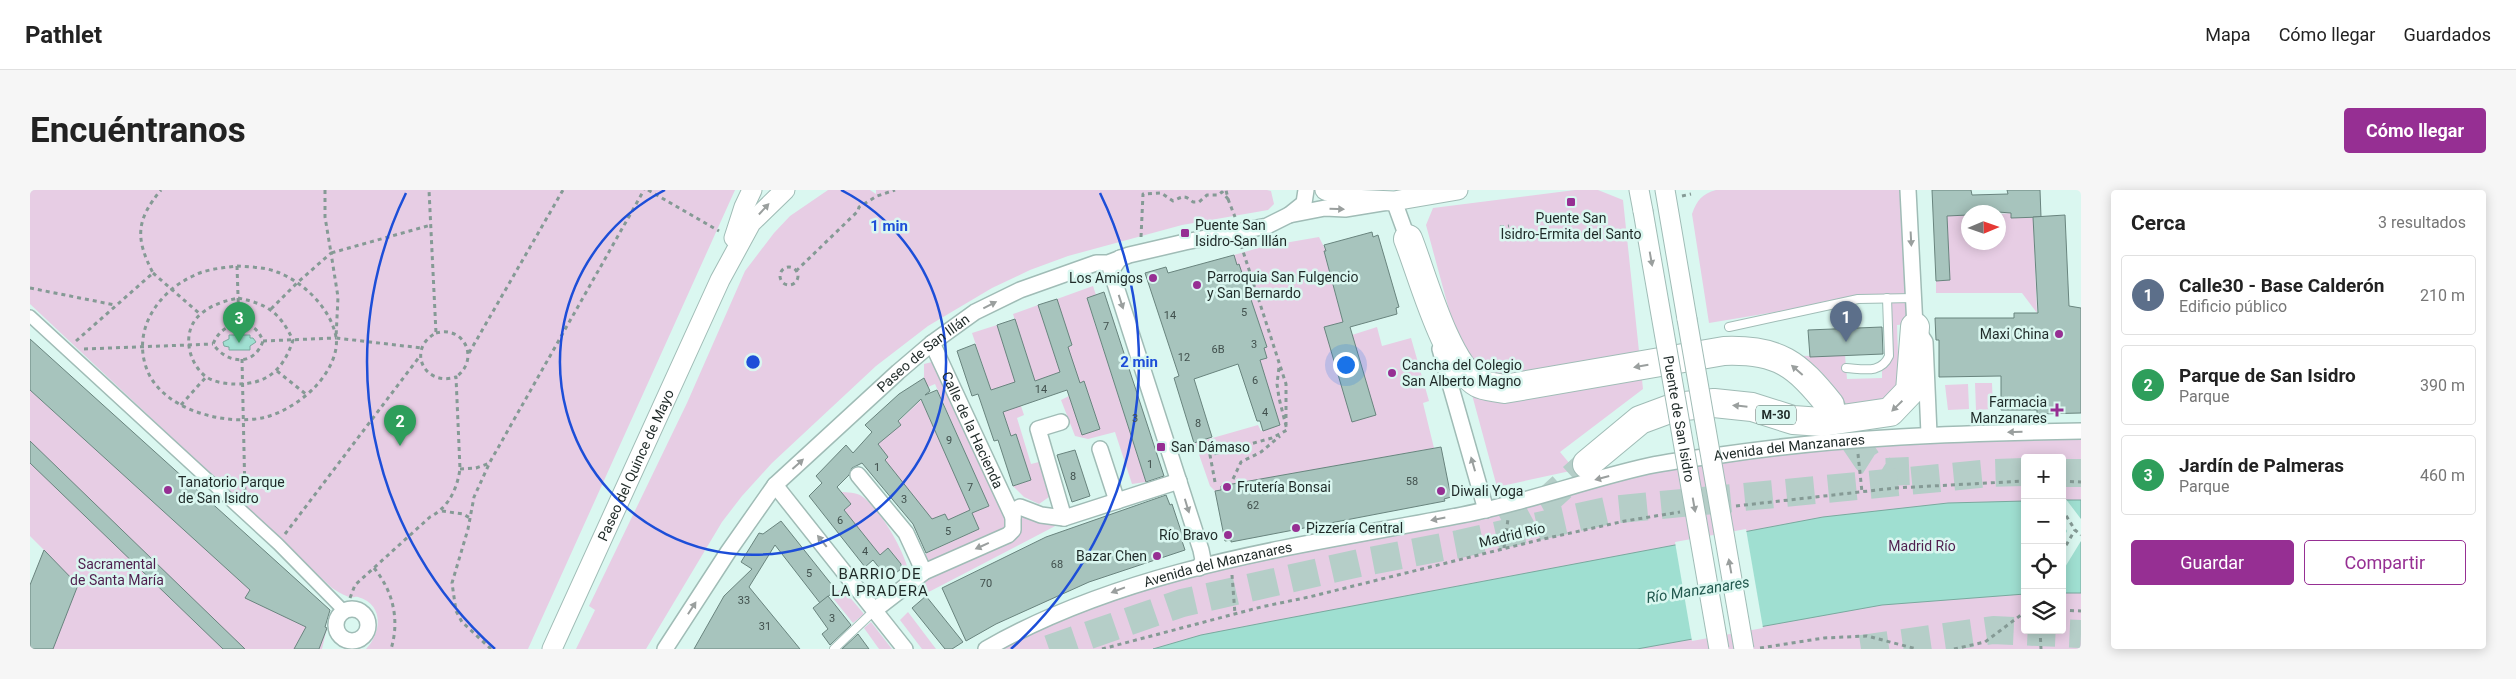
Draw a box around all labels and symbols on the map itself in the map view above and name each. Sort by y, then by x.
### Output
marker: Puente San Isidro-Ermita del Santo [1565,196,1577,208]
one-way arrow [758,204,770,216]
one-way arrow [1329,205,1345,213]
north arrow [1961,205,2006,250]
place label: Puente San Isidro-Ermita del Santo [1500,210,1642,242]
text: 1 min [870,217,908,235]
place label: Puente San Isidro-San Illán [1195,217,1287,249]
marker: Puente San Isidro-San Illán [1179,227,1191,239]
one-way arrow [1907,231,1915,247]
one-way arrow [1648,251,1656,267]
place label: Parroquia San Fulgencio y San Bernardo [1207,269,1358,301]
place label: Los Amigos [1069,270,1143,286]
marker: Los Amigos [1147,272,1159,284]
marker: Parroquia San Fulgencio y San Bernardo [1191,279,1203,291]
one-way arrow [1117,295,1125,310]
one-way arrow [983,301,997,309]
pin: 1 [1830,301,1862,342]
pin: 3 [223,302,255,343]
house number: 5 [1241,306,1247,319]
house number: 14 [1164,309,1176,322]
street label: Paseo de San Illán [874,311,972,395]
house number: 7 [1103,320,1109,333]
place label: Maxi China [1980,326,2049,342]
marker: Maxi China [2053,328,2065,340]
house number: 3 [1251,338,1257,351]
house number: 6B [1211,343,1225,356]
house number: 12 [1178,351,1190,364]
your location [1333,352,1359,378]
centre of rings [744,353,762,371]
text: 2 min [1120,353,1158,371]
street label: Puente de San Isidro [1660,354,1698,483]
place label: Cancha del Colegio San Alberto Magno [1402,357,1522,389]
one-way arrow [1632,363,1648,371]
one-way arrow [1791,365,1803,376]
marker: Cancha del Colegio San Alberto Magno [1386,367,1398,379]
street label: Calle de la Hacienda [938,369,1007,491]
house number: 6 [1252,374,1258,387]
house number: 14 [1035,383,1047,396]
street label: Paseo del Quince de Mayo [594,387,677,543]
place label: Farmacia Manzanares [1970,394,2047,426]
one-way arrow [1891,400,1903,412]
one-way arrow [1732,402,1748,410]
marker: Farmacia Manzanares [2051,404,2063,416]
pin: 2 [384,405,416,446]
house number: 4 [1262,406,1268,419]
road number: M-30 [1756,406,1796,424]
house number: 3 [1132,412,1138,425]
house number: 8 [1195,417,1201,430]
one-way arrow [2007,428,2023,436]
street label: Avenida del Manzanares [1713,431,1865,464]
house number: 9 [946,434,952,447]
place label: San Dámaso [1171,439,1250,455]
marker: San Dámaso [1155,441,1167,453]
one-way arrow [1468,456,1476,471]
one-way arrow [791,458,803,470]
house number: 1 [1147,458,1153,471]
house number: 1 [874,461,880,474]
house number: 8 [1070,470,1076,483]
place label: Tanatorio Parque de San Isidro [178,474,285,506]
house number: 58 [1406,475,1418,488]
one-way arrow [1594,475,1609,483]
place label: Frutería Bonsai [1237,479,1331,495]
house number: 7 [967,481,973,494]
marker: Frutería Bonsai [1221,481,1233,493]
place label: Diwali Yoga [1451,483,1523,499]
marker: Tanatorio Parque de San Isidro [162,484,174,496]
marker: Diwali Yoga [1435,485,1447,497]
house number: 3 [901,493,907,506]
one-way arrow [1691,498,1699,514]
one-way arrow [1184,499,1192,514]
house number: 62 [1247,499,1259,512]
house number: 6 [837,514,843,527]
one-way arrow [1430,516,1446,524]
place label: Pizzería Central [1306,520,1403,536]
street label: Madrid Río [1477,520,1547,550]
marker: Pizzería Central [1290,522,1302,534]
house number: 5 [945,525,951,538]
place label: Río Bravo [1159,527,1218,543]
marker: Río Bravo [1222,529,1234,541]
one-way arrow [816,535,827,548]
park label: Madrid Río [1888,538,1956,554]
street label: Avenida del Manzanares [1142,539,1293,590]
one-way arrow [974,542,989,551]
house number: 4 [862,545,868,558]
place label: Bazar Chen [1076,548,1147,564]
marker: Bazar Chen [1151,550,1163,562]
park label: Sacramental de Santa María [70,556,164,588]
house number: 68 [1051,558,1063,571]
one-way arrow [1725,558,1733,574]
district label: BARRIO DE LA PRADERA [831,565,929,600]
house number: 5 [806,567,812,580]
water label: Río Manzanares [1645,573,1751,607]
house number: 70 [980,577,992,590]
one-way arrow [1110,586,1125,594]
house number: 33 [738,594,750,607]
one-way arrow [687,601,696,615]
house number: 3 [829,612,835,625]
house number: 31 [759,620,771,633]

